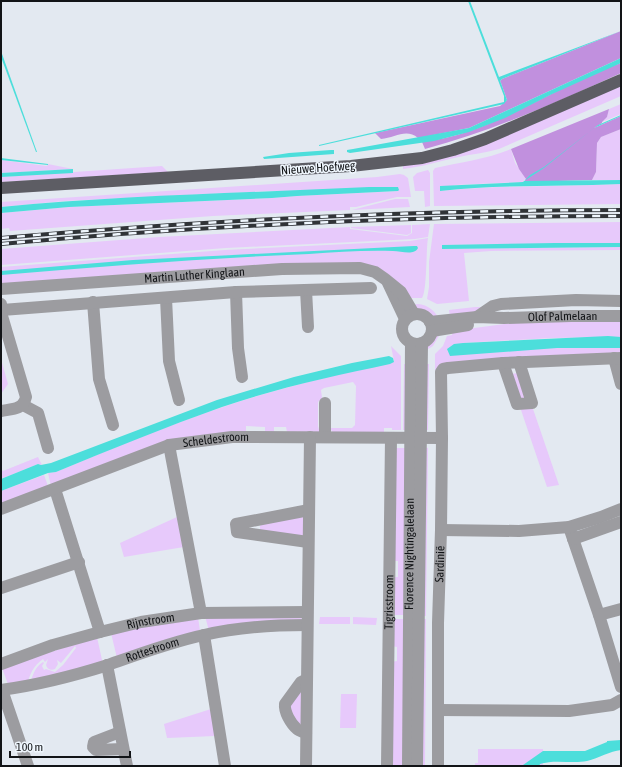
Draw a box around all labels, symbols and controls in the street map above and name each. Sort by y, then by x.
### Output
street label: Nieuwe Hoefweg [280,158,356,178]
street label: Martin Luther Kinglaan [144,265,245,286]
street label: Olof Palmelaan [528,309,597,324]
street label: Scheldestroom [182,430,249,450]
street label: Florence Nightingalelaan [402,498,417,610]
street label: Sardinië [432,545,447,583]
street label: Tigrisstroom [382,575,396,629]
street label: Rijnstroom [125,610,176,632]
street label: Rottestroom [124,635,181,665]
scale bar [10,733,130,759]
text: 100 m [16,740,43,754]

